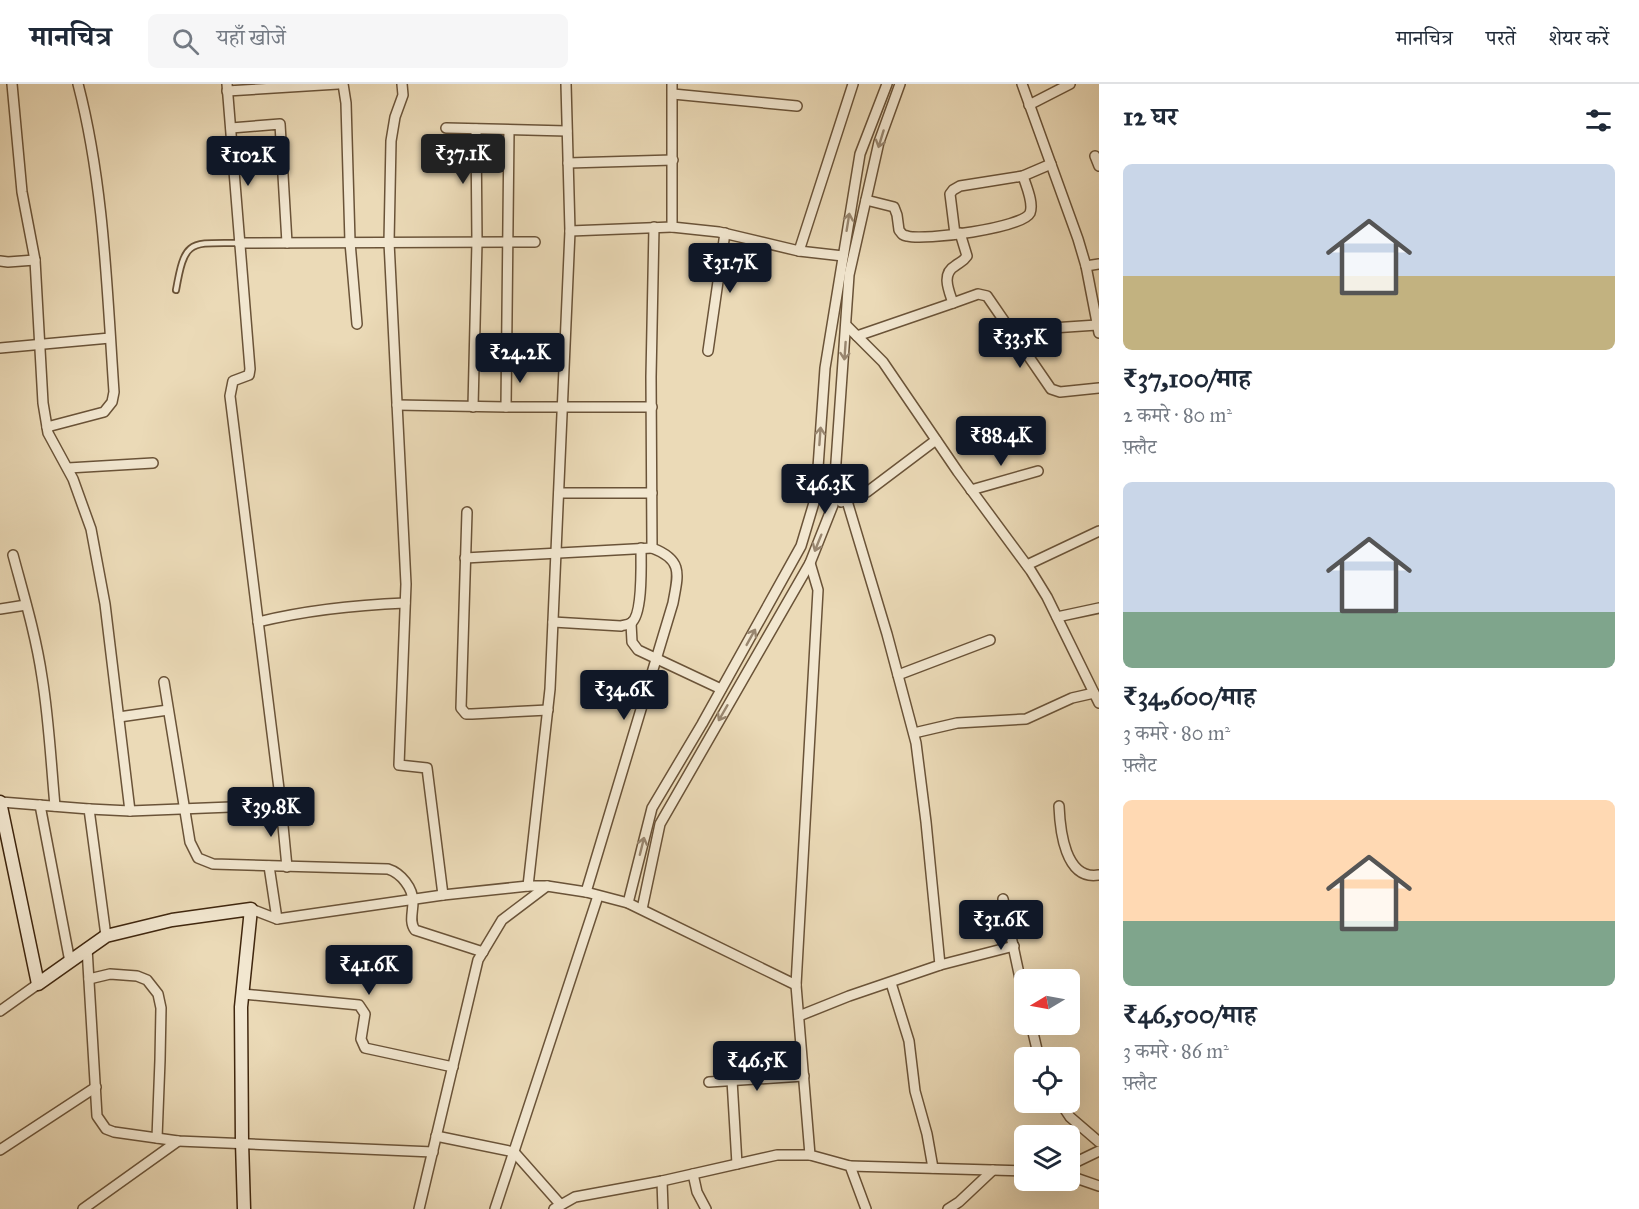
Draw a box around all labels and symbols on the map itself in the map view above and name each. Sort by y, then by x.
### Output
one-way arrow [875,129,886,148]
pin: ₹37.1K [414,134,512,185]
pin: ₹102K [206,136,290,187]
one-way arrow [843,213,854,233]
pin: ₹31.7K [681,243,779,294]
pin: ₹33.5K [971,318,1069,369]
pin: ₹24.2K [471,333,569,384]
one-way arrow [839,341,850,361]
pin: ₹88.4K [952,416,1050,467]
one-way arrow [815,427,826,447]
pin: ₹46.3K [776,464,874,515]
one-way arrow [812,533,823,552]
one-way arrow [745,629,757,646]
pin: ₹34.6K [575,670,673,721]
one-way arrow [716,704,728,721]
pin: ₹39.8K [222,787,320,838]
one-way arrow [637,837,648,856]
pin: ₹31.6K [952,900,1050,951]
pin: ₹41.6K [320,945,418,996]
north arrow [1014,969,1080,1035]
pin: ₹46.5K [708,1041,806,1092]

